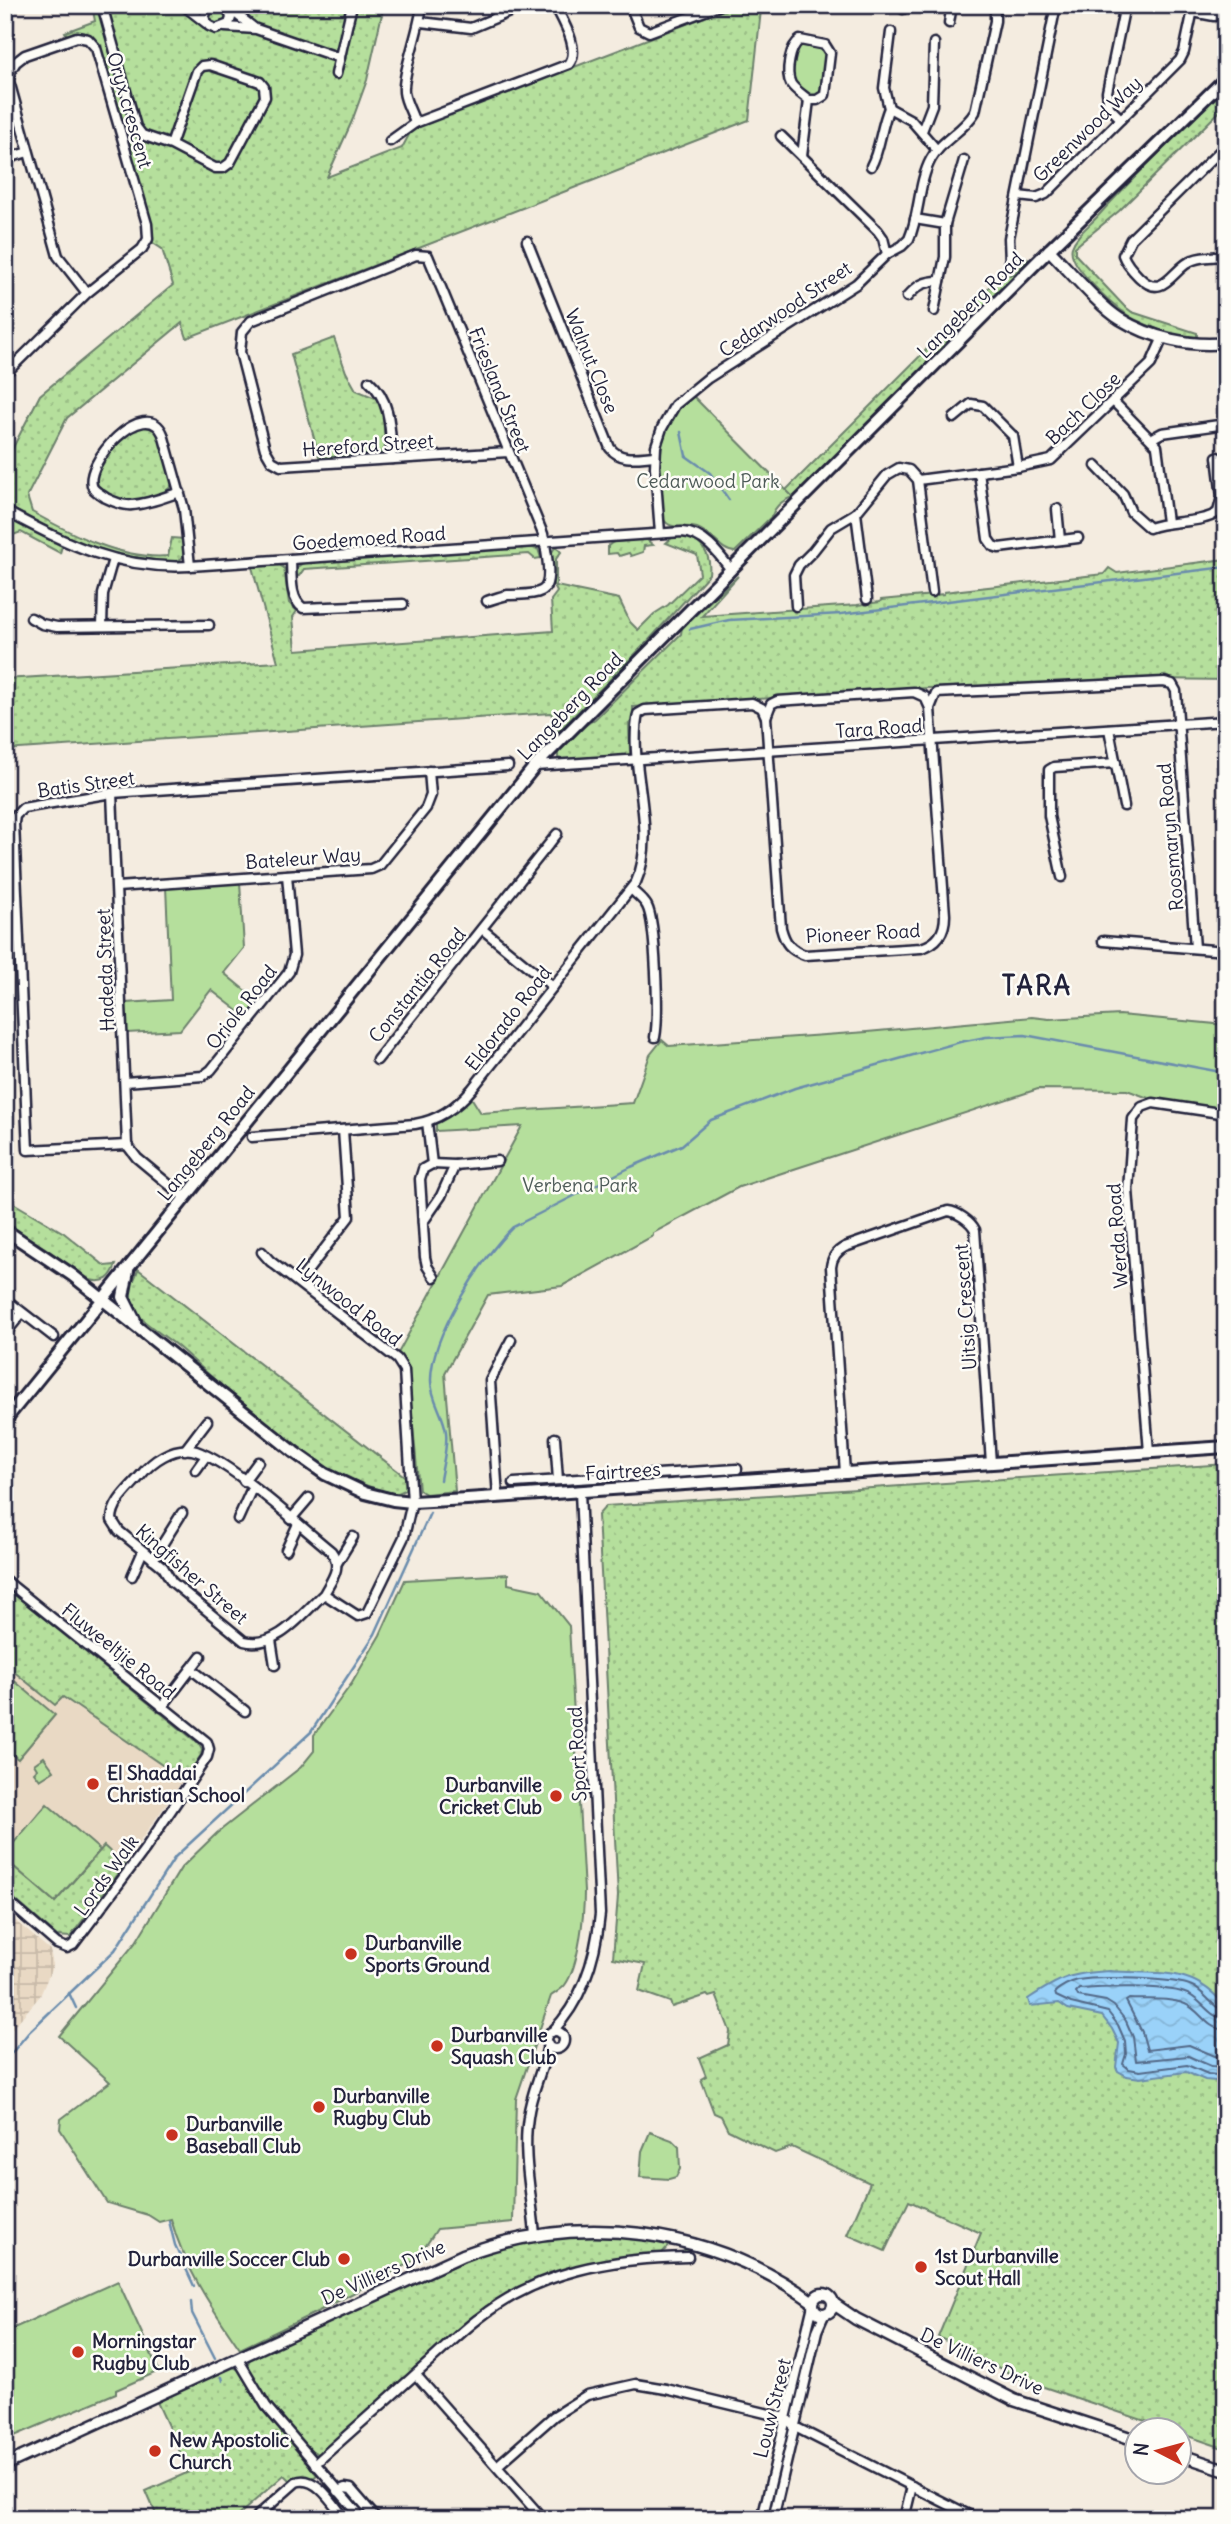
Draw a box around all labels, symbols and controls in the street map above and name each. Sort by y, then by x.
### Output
street label: Oryx crescent [102,49,158,171]
street label: Greenwood Way [1027,71,1147,187]
street label: Langeberg Road [912,247,1028,363]
street label: Cedarwood Street [714,256,856,362]
street label: Walnut Close [560,305,624,417]
street label: Friesland Street [464,324,536,456]
street label: Bach Close [1041,366,1125,450]
street label: Hereford Street [301,428,435,462]
park label: Cedarwood Park [636,469,780,493]
street label: Goedemoed Road [291,521,447,555]
street label: Langeberg Road [512,647,628,765]
street label: Tara Road [835,713,923,743]
street label: Roosmaryn Road [1152,762,1188,912]
street label: Batis Street [36,765,136,803]
street label: Bateleur Way [244,842,362,874]
street label: Hadeda Street [91,908,119,1032]
street label: Pioneer Road [805,918,921,948]
street label: Constantia Road [363,923,471,1047]
street label: Oriole Road [200,960,282,1054]
street label: Eldorado Road [460,961,556,1075]
district label: TARA [1002,969,1072,1002]
street label: Langeberg Road [152,1081,260,1205]
park label: Verbena Park [522,1173,638,1197]
street label: Werda Road [1101,1183,1133,1289]
street label: Uitsig Crescent [949,1243,981,1371]
street label: Lynwood Road [291,1253,407,1351]
street label: Fairtrees [585,1456,661,1486]
street label: Kingfisher Street [131,1519,253,1629]
street label: Fluweeltjie Road [57,1598,181,1704]
street label: Sport Road [563,1706,591,1802]
place label: El Shaddai Christian School [107,1761,245,1807]
place label: Durbanville Cricket Club [439,1773,542,1819]
marker: El Shaddai Christian School [85,1776,101,1792]
marker: Durbanville Cricket Club [548,1788,564,1804]
street label: Lords Walk [69,1830,144,1920]
place label: Durbanville Sports Ground [365,1931,490,1977]
marker: Durbanville Sports Ground [343,1946,359,1962]
place label: Durbanville Squash Club [451,2023,556,2069]
marker: Durbanville Squash Club [429,2038,445,2054]
place label: Durbanville Rugby Club [333,2084,431,2130]
marker: Durbanville Rugby Club [311,2099,327,2115]
place label: Durbanville Baseball Club [186,2112,301,2158]
marker: Durbanville Baseball Club [164,2127,180,2143]
street label: De Villiers Drive [317,2234,449,2310]
place label: 1st Durbanville Scout Hall [935,2244,1059,2290]
place label: Durbanville Soccer Club [128,2247,330,2271]
marker: Durbanville Soccer Club [336,2251,352,2267]
marker: 1st Durbanville Scout Hall [913,2259,929,2275]
street label: De Villiers Drive [917,2322,1047,2400]
place label: Morningstar Rugby Club [92,2329,196,2375]
marker: Morningstar Rugby Club [70,2344,86,2360]
street label: Louw Street [748,2356,796,2460]
north arrow [1122,2416,1192,2486]
place label: New Apostolic Church [169,2428,290,2474]
text: N [1128,2441,1154,2457]
marker: New Apostolic Church [147,2443,163,2459]

